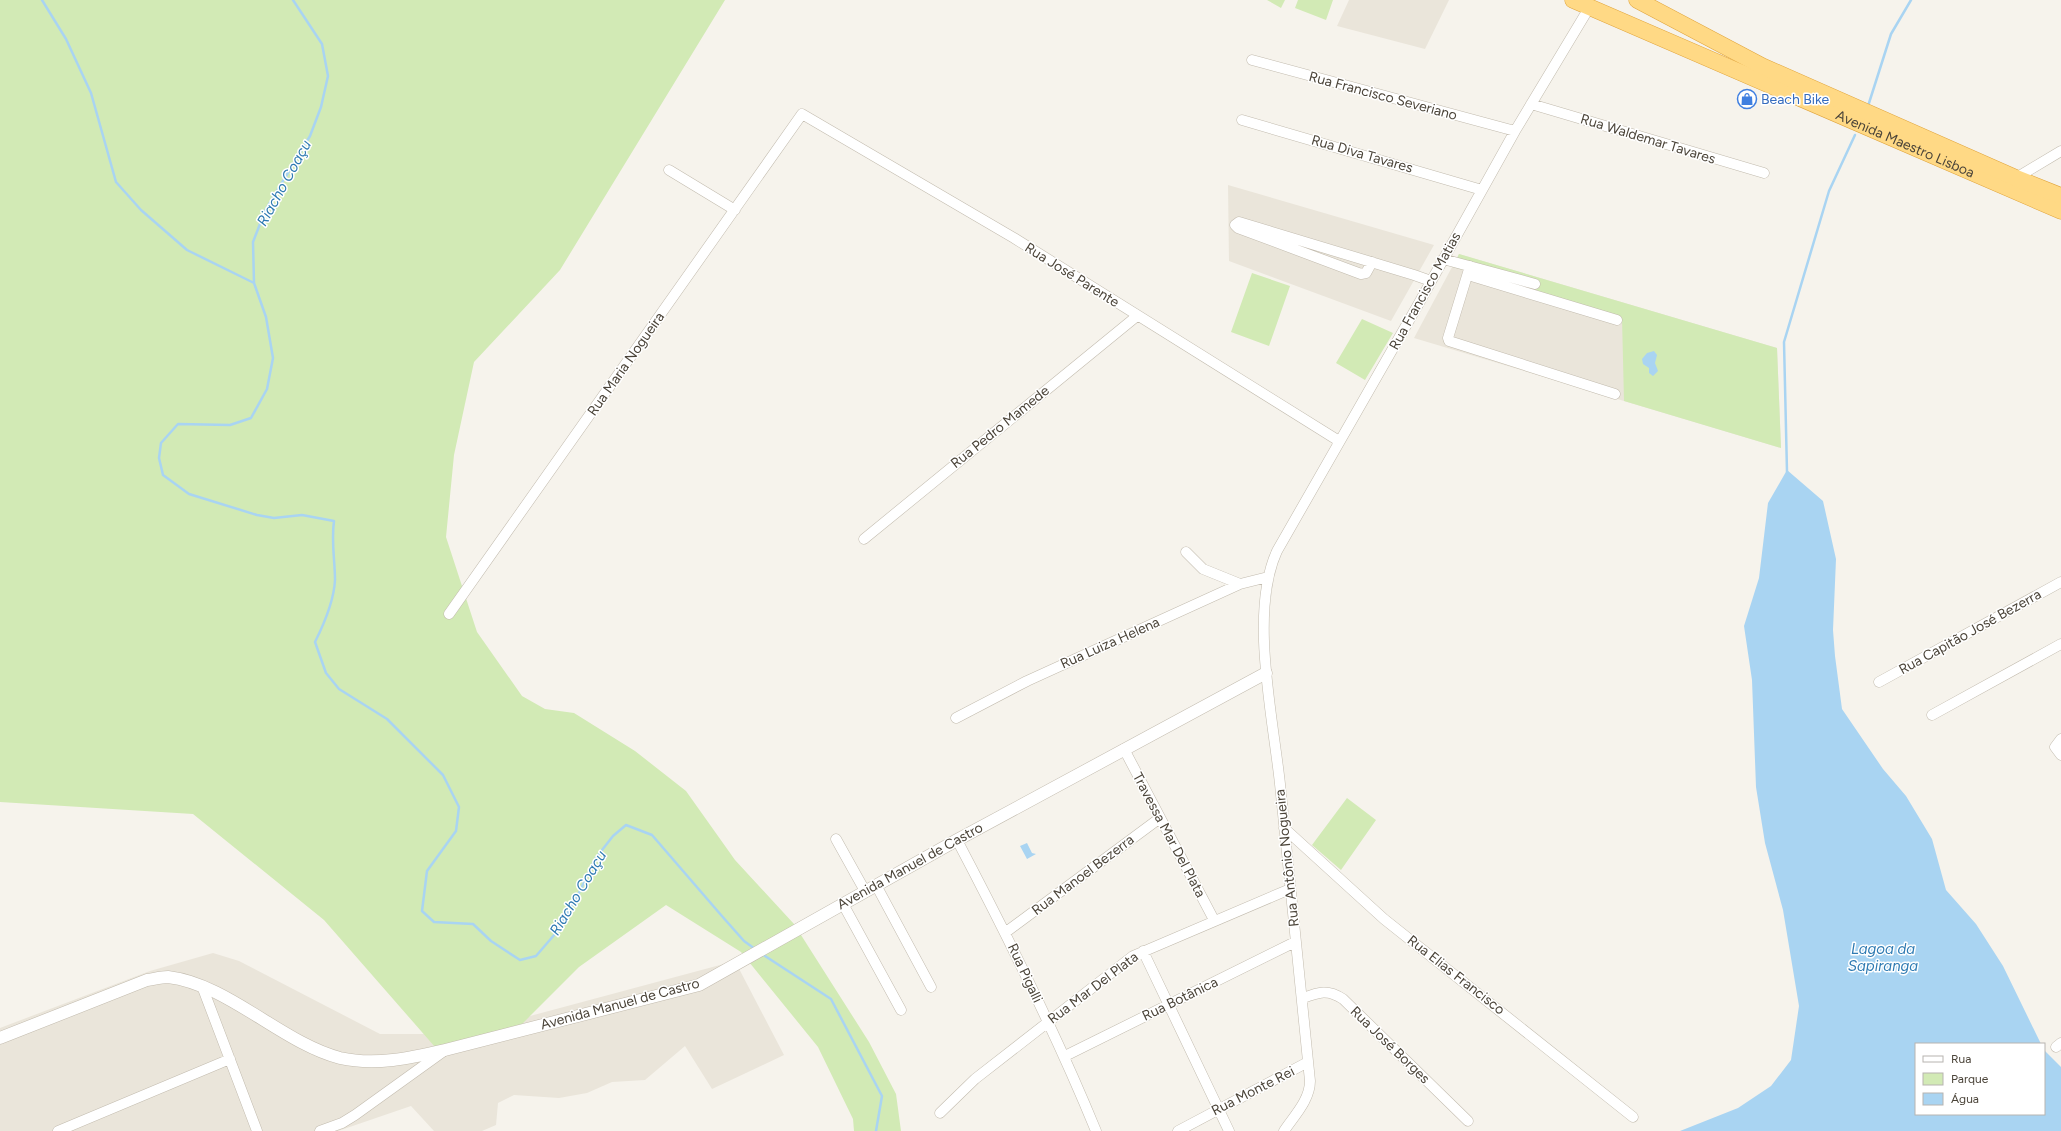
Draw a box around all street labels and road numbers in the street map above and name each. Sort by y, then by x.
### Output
street label: Rua Francisco Severiano [1307,68,1459,124]
street label: Avenida Maestro Lisboa [1833,106,1977,181]
street label: Rua Waldemar Tavares [1578,110,1718,168]
street label: Rua Diva Tavares [1309,131,1415,177]
street label: Rua Francisco Matias [1386,229,1464,353]
street label: Rua José Parente [1022,239,1123,311]
street label: Rua Maria Nogueira [584,309,668,419]
street label: Rua Pedro Mamede [947,382,1053,472]
street label: Rua Capitão José Bezerra [1896,586,2044,678]
street label: Rua Luiza Helena [1058,614,1162,672]
street label: Travessa Mar Del Plata [1129,770,1209,900]
street label: Rua Antônio Nogueira [1271,788,1303,928]
street label: Avenida Manuel de Castro [834,819,986,913]
street label: Rua Manoel Bezerra [1029,831,1137,919]
street label: Rua Elias Francisco [1404,932,1508,1018]
street label: Rua Pigalli [1004,941,1046,1005]
street label: Rua Mar Del Plata [1044,948,1142,1028]
street label: Rua Botânica [1139,973,1221,1025]
street label: Avenida Manuel de Castro [539,975,701,1033]
street label: Rua José Borges [1347,1003,1433,1087]
street label: Rua Monte Rei [1209,1063,1297,1119]

